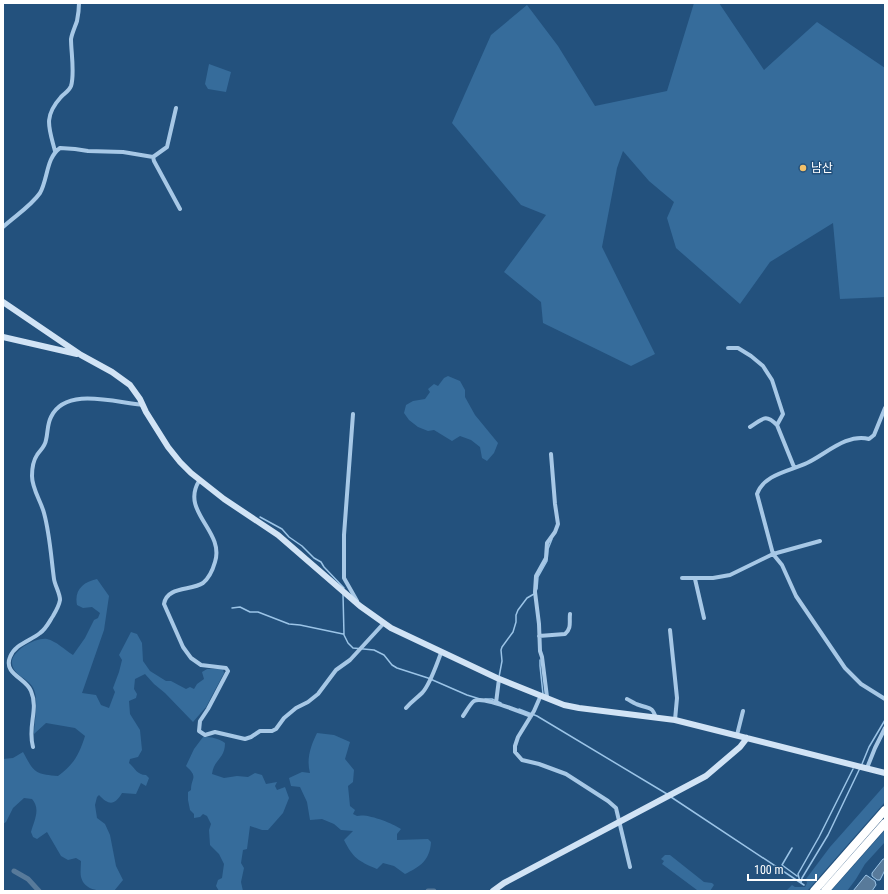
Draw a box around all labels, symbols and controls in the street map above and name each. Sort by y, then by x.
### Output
place label: 남산 [811,161,833,175]
marker: 남산 [798,163,808,173]
scale bar [748,856,816,882]
text: 100 m [754,863,784,877]

